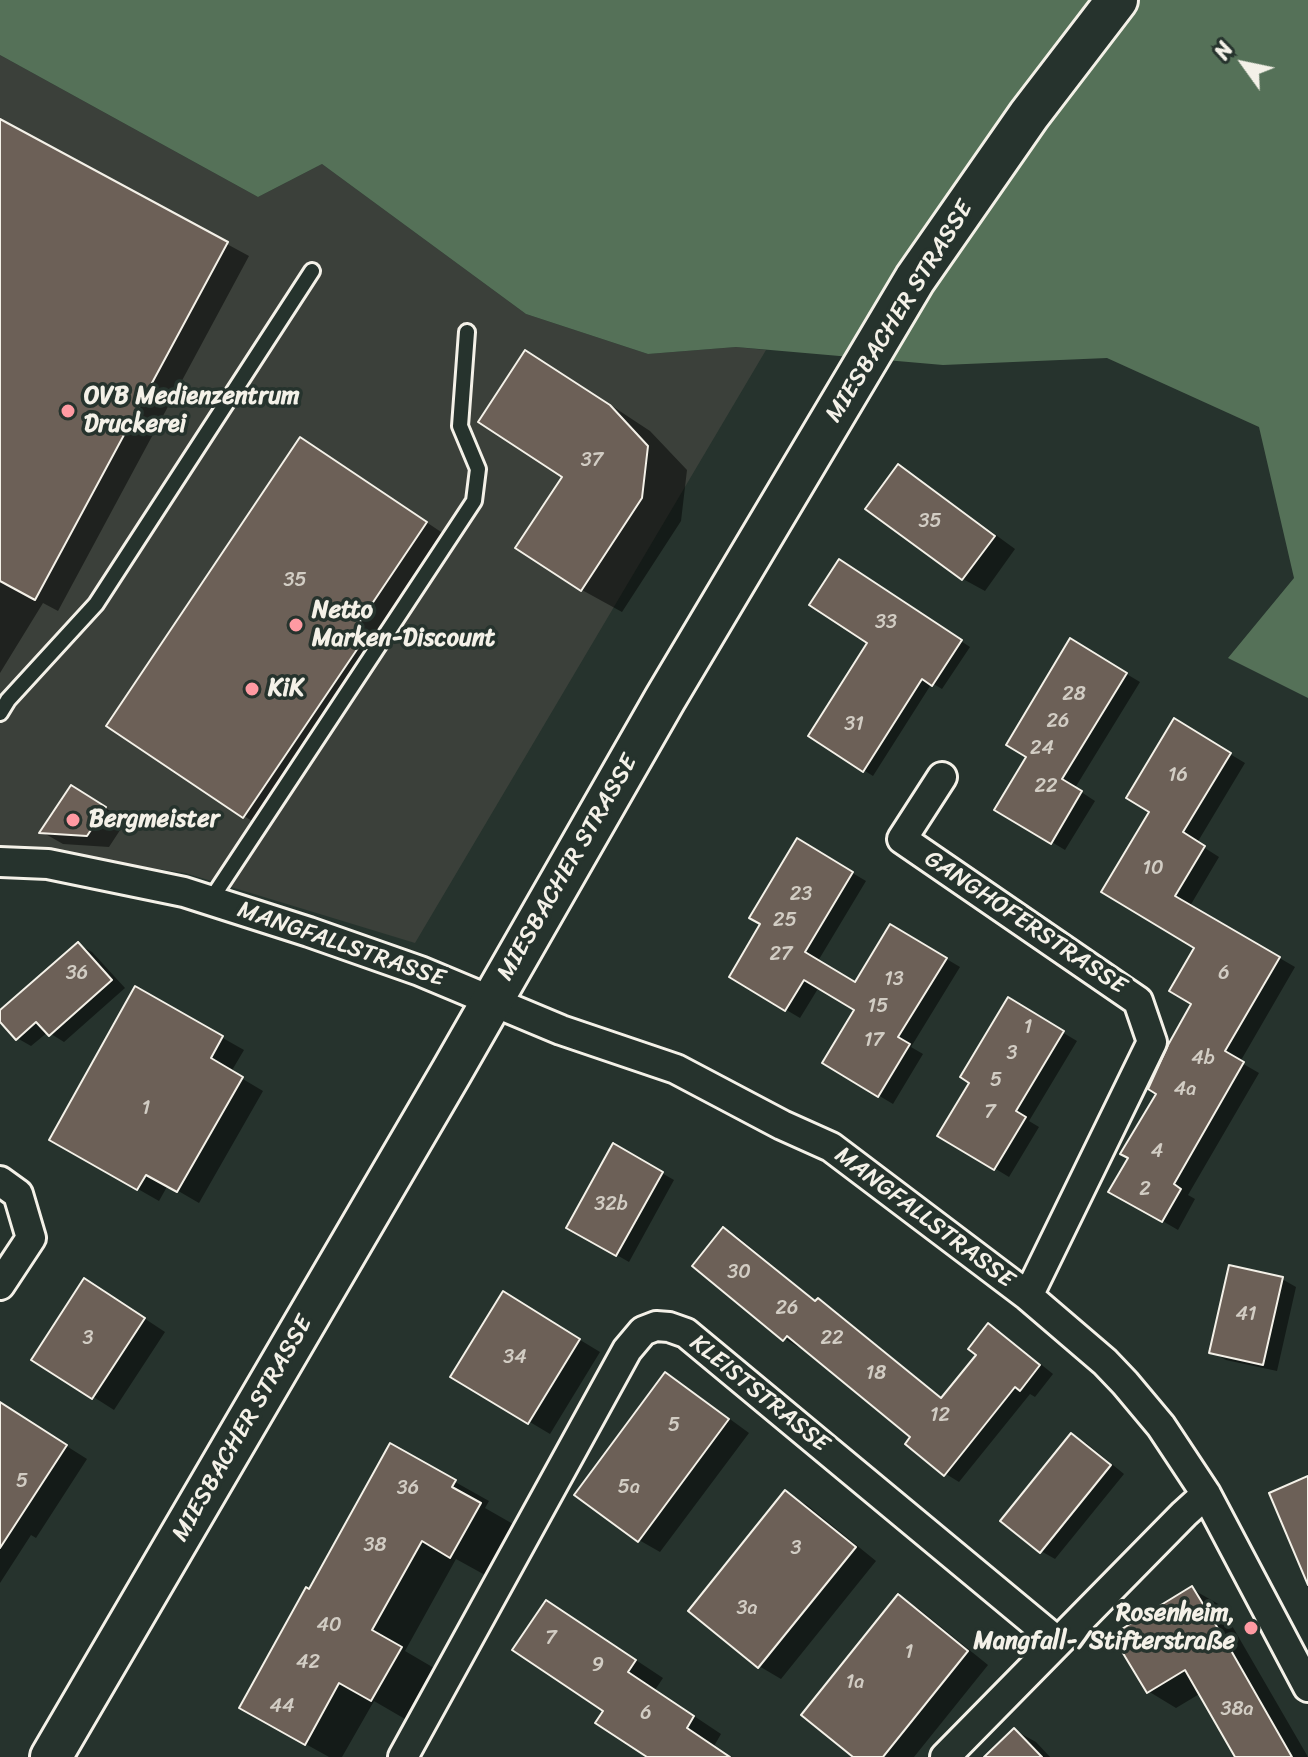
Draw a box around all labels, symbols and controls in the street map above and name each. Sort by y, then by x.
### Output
north arrow [1204,24,1284,104]
text: N [1203,34,1244,68]
street label: MIESBACHER STRASSE [820,196,980,428]
place label: OVB Medienzentrum Druckerei [84,383,299,439]
marker: OVB Medienzentrum Druckerei [59,402,77,420]
house number: 37 [581,449,603,473]
house number: 35 [918,510,942,534]
house number: 35 [283,569,307,593]
place label: Netto Marken-Discount [312,597,495,653]
house number: 33 [875,611,897,635]
marker: Netto Marken-Discount [287,616,305,634]
place label: KiK [268,675,304,703]
marker: KiK [243,680,261,698]
house number: 28 [1062,683,1086,707]
house number: 26 [1047,710,1069,734]
house number: 31 [844,713,864,737]
house number: 24 [1030,737,1054,761]
street label: MIESBACHER STRASSE [492,750,644,986]
house number: 16 [1168,764,1188,788]
house number: 22 [1034,775,1058,799]
place label: Bergmeister [89,806,220,834]
marker: Bergmeister [64,811,82,829]
street label: GANGHOFERSTRASSE [919,845,1131,1001]
house number: 10 [1142,857,1164,881]
house number: 23 [790,883,812,907]
street label: MANGFALLSTRASSE [234,896,448,994]
house number: 25 [773,909,797,933]
house number: 27 [770,943,792,967]
house number: 36 [66,962,88,986]
house number: 6 [1218,962,1230,986]
house number: 13 [884,968,904,992]
house number: 15 [868,995,888,1019]
house number: 1 [1024,1016,1032,1040]
house number: 17 [864,1029,884,1053]
house number: 3 [1007,1042,1017,1066]
house number: 4b [1191,1047,1215,1071]
house number: 5 [990,1069,1002,1093]
house number: 4a [1174,1078,1196,1102]
house number: 1 [142,1097,150,1121]
house number: 7 [984,1101,996,1125]
house number: 4 [1151,1140,1163,1164]
street label: MANGFALLSTRASSE [829,1141,1019,1295]
house number: 2 [1139,1178,1151,1202]
house number: 32b [594,1193,628,1217]
house number: 30 [727,1261,751,1285]
house number: 26 [776,1297,798,1321]
house number: 41 [1235,1303,1257,1327]
street label: MIESBACHER STRASSE [167,1311,319,1547]
house number: 3 [83,1327,93,1351]
house number: 22 [820,1327,844,1351]
street label: KLEISTSTRASSE [684,1329,834,1459]
house number: 34 [503,1346,527,1370]
house number: 18 [866,1362,886,1386]
house number: 12 [930,1404,950,1428]
house number: 5 [668,1414,680,1438]
house number: 5 [16,1470,28,1494]
house number: 5a [618,1476,640,1500]
house number: 36 [397,1477,419,1501]
house number: 38 [363,1534,387,1558]
house number: 3 [791,1537,801,1561]
house number: 3a [736,1597,758,1621]
place label: Rosenheim, Mangfall-/Stifterstraße [973,1600,1235,1656]
house number: 40 [316,1614,342,1638]
marker: Rosenheim, Mangfall-/Stifterstraße [1242,1619,1260,1637]
house number: 7 [545,1627,557,1651]
house number: 1 [905,1641,913,1665]
house number: 42 [296,1651,320,1675]
house number: 9 [592,1654,604,1678]
house number: 1a [846,1671,864,1695]
house number: 44 [270,1695,294,1719]
house number: 38a [1220,1698,1254,1722]
house number: 6 [640,1702,652,1726]

